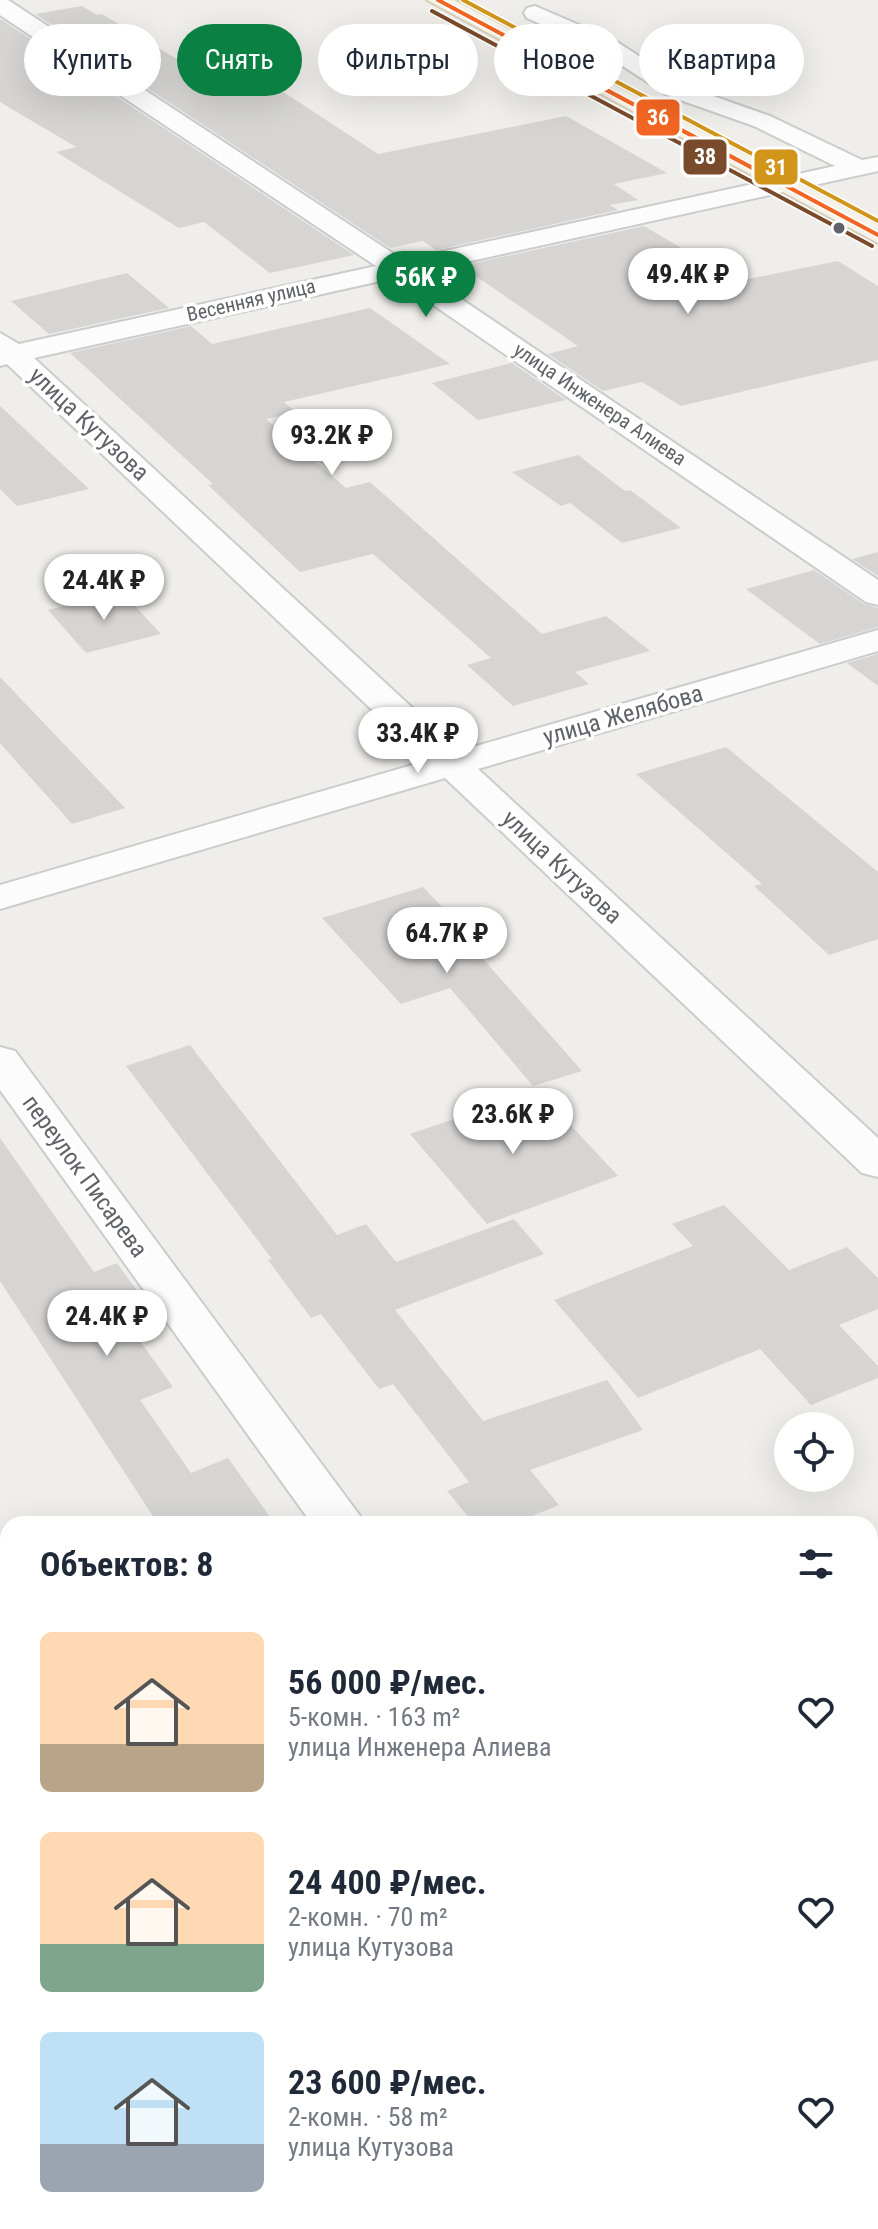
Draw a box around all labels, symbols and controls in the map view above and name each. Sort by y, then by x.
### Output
chip: Купить [24,24,161,96]
chip: Снять [177,24,302,96]
chip: Фильтры [318,24,478,96]
chip: Новое [494,24,623,96]
chip: Квартира [639,24,804,96]
line badge: 36 [635,98,681,137]
text: 36 [647,105,669,130]
line badge: 38 [682,138,728,176]
text: 38 [694,144,716,169]
line badge: 31 [753,148,799,186]
text: 31 [765,155,787,180]
unlabelled marker [831,220,847,236]
pin: 49.4K ₽ [614,248,762,316]
pin: 56K ₽ [370,251,482,319]
text: 49.4K ₽ [646,259,730,289]
text: 56K ₽ [395,262,457,292]
street label: Весенняя улица [184,274,318,326]
street label: улица Инженера Алиева [509,337,691,471]
street label: улица Кутузова [23,362,155,486]
pin: 93.2K ₽ [258,409,406,477]
text: 93.2K ₽ [290,420,374,450]
pin: 24.4K ₽ [30,554,178,622]
text: 24.4K ₽ [62,565,146,595]
street label: улица Желябова [540,679,706,751]
pin: 33.4K ₽ [344,707,492,775]
text: 33.4K ₽ [376,718,460,748]
street label: улица Кутузова [496,805,628,929]
pin: 64.7K ₽ [373,907,521,975]
text: 64.7K ₽ [405,918,489,948]
pin: 23.6K ₽ [439,1088,587,1156]
street label: переулок Писарева [17,1089,153,1263]
text: 23.6K ₽ [471,1099,555,1129]
pin: 24.4K ₽ [33,1290,181,1358]
text: 24.4K ₽ [65,1301,149,1331]
map controls [774,1412,854,1492]
button: locate [774,1412,854,1492]
icon: filters [794,1542,838,1586]
text: Объектов: 8 [40,1544,214,1584]
text: 56 000 ₽/мес. [288,1662,487,1702]
icon: home [104,1664,200,1760]
icon: heart [794,1690,838,1734]
text: 5-комн. · 163 m² [288,1702,460,1732]
text: улица Инженера Алиева [288,1732,552,1762]
text: 24 400 ₽/мес. [288,1862,487,1902]
icon: home [104,1864,200,1960]
icon: heart [794,1890,838,1934]
text: 2-комн. · 70 m² [288,1902,448,1932]
text: улица Кутузова [288,1932,454,1962]
text: 23 600 ₽/мес. [288,2062,487,2102]
icon: home [104,2064,200,2160]
icon: heart [794,2090,838,2134]
text: 2-комн. · 58 m² [288,2102,448,2132]
text: улица Кутузова [288,2132,454,2162]

